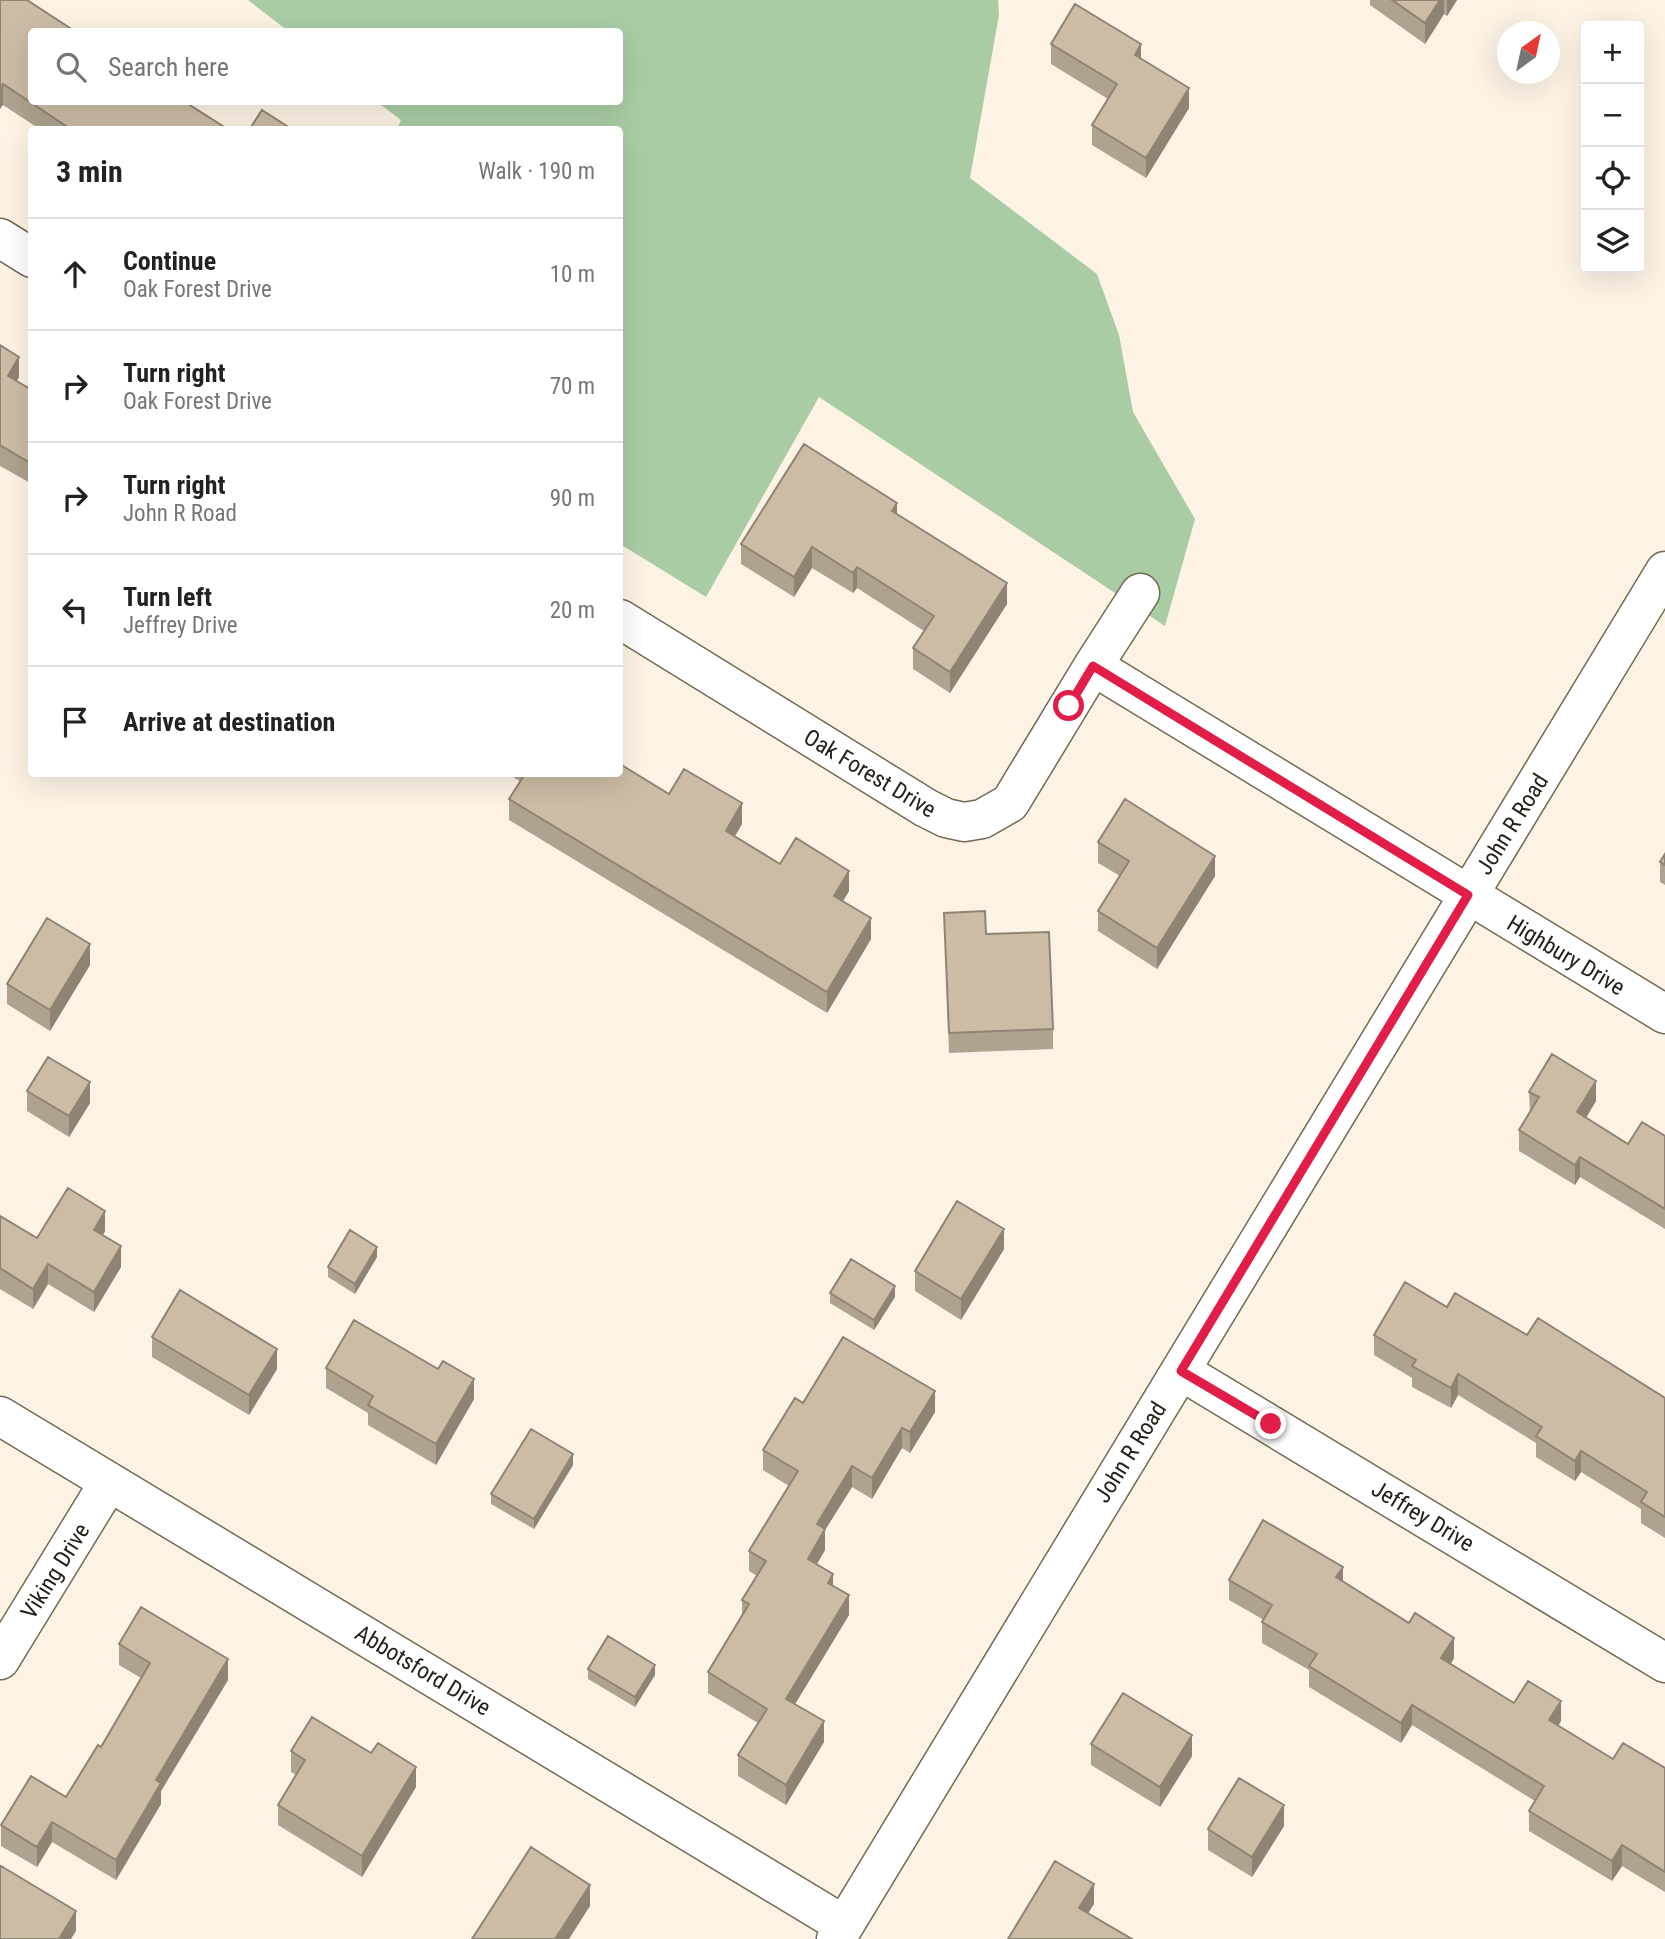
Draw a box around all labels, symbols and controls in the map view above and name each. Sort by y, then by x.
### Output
north arrow [1497,21,1560,84]
map controls [1581,21,1644,273]
button: + [1581,21,1644,84]
search box [28,28,623,105]
icon: search [52,48,90,86]
text: Search here [108,52,229,82]
button: − [1581,84,1644,147]
button: locate [1581,147,1644,210]
text: 3 min [56,154,123,189]
text: Walk · 190 m [478,158,595,185]
button: layers [1581,210,1644,273]
text: Continue [123,246,216,276]
icon: ahead [56,255,94,293]
text: 10 m [550,261,595,288]
text: Oak Forest Drive [123,276,272,303]
text: Turn right [123,358,225,388]
icon: right [56,367,94,405]
text: 70 m [550,373,595,400]
text: Oak Forest Drive [123,388,272,415]
text: Turn right [123,470,225,500]
icon: right [56,479,94,517]
text: 90 m [550,485,595,512]
text: John R Road [123,500,237,527]
text: Turn left [123,582,212,612]
icon: left [56,591,94,629]
text: 20 m [550,597,595,624]
text: Jeffrey Drive [123,612,238,639]
route start [1053,690,1084,721]
icon: arrive [56,703,94,741]
text: Arrive at destination [123,707,335,737]
street label: Oak Forest Drive [799,724,941,823]
street label: John R Road [1471,769,1554,880]
street label: Highbury Drive [1502,910,1629,1001]
street label: John R Road [1089,1397,1172,1508]
route end [1255,1408,1286,1439]
street label: Jeffrey Drive [1367,1475,1479,1558]
street label: Viking Drive [16,1519,95,1624]
street label: Abbotsford Drive [350,1619,495,1721]

